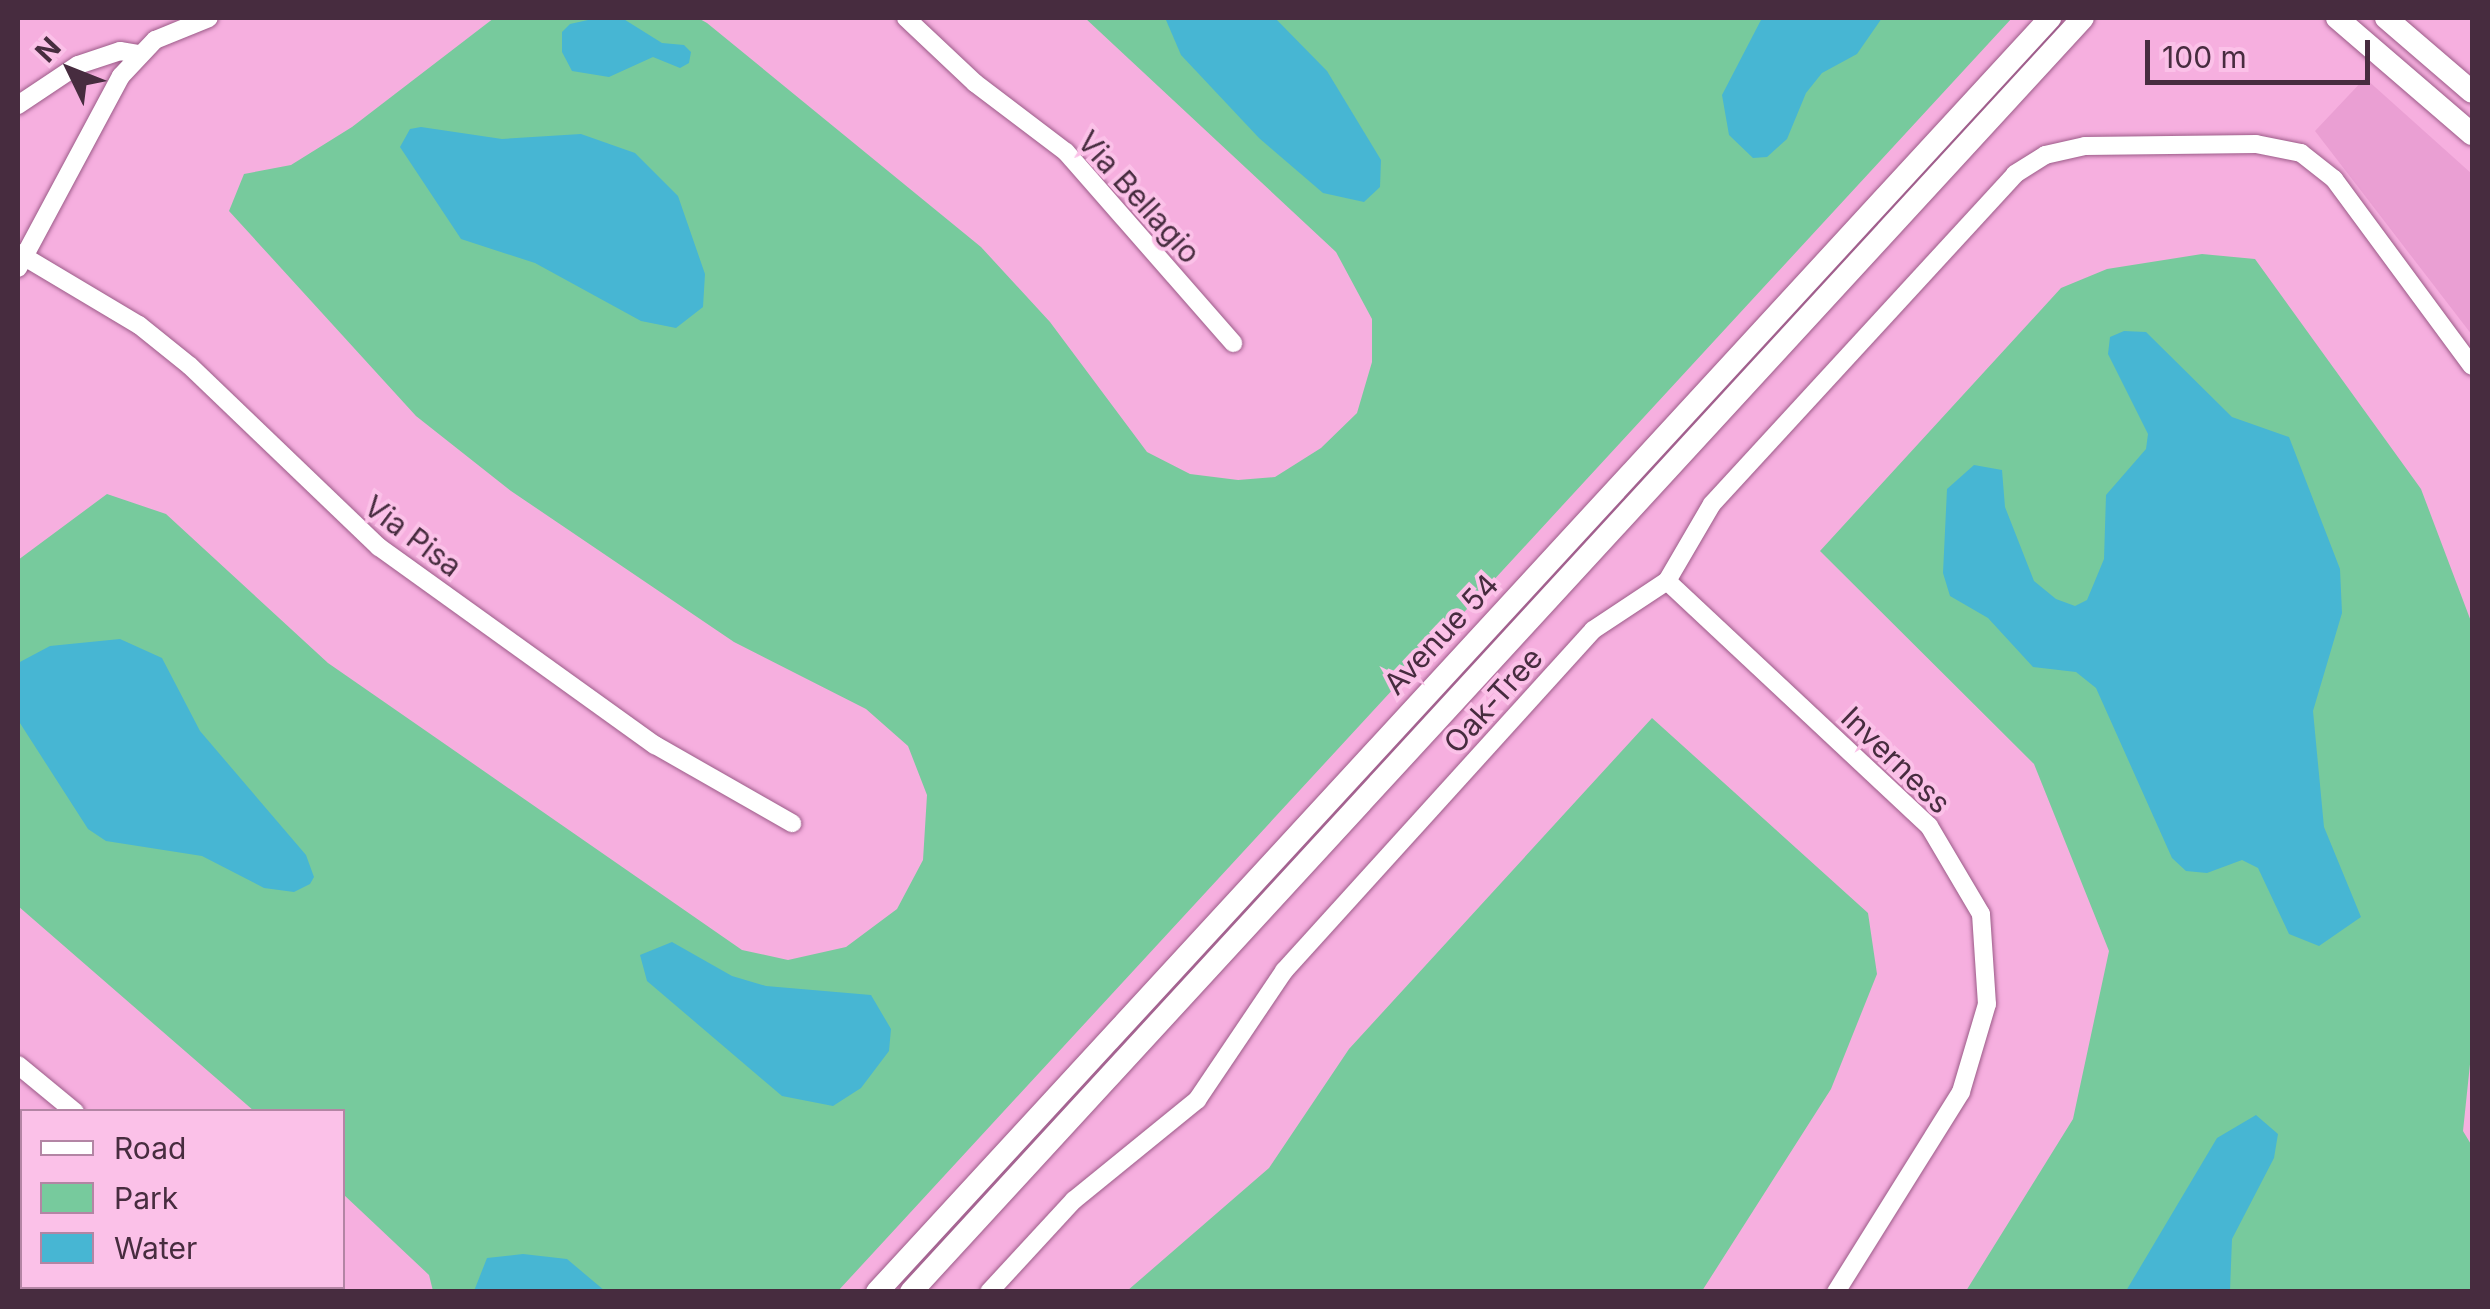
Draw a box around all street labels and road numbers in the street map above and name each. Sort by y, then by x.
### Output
street label: Via Bellagio [1070,123,1208,271]
street label: Via Pisa [357,488,469,584]
street label: Avenue 54 [1376,566,1506,702]
street label: Oak-Tree [1436,640,1550,760]
street label: Inverness [1834,699,1958,821]

